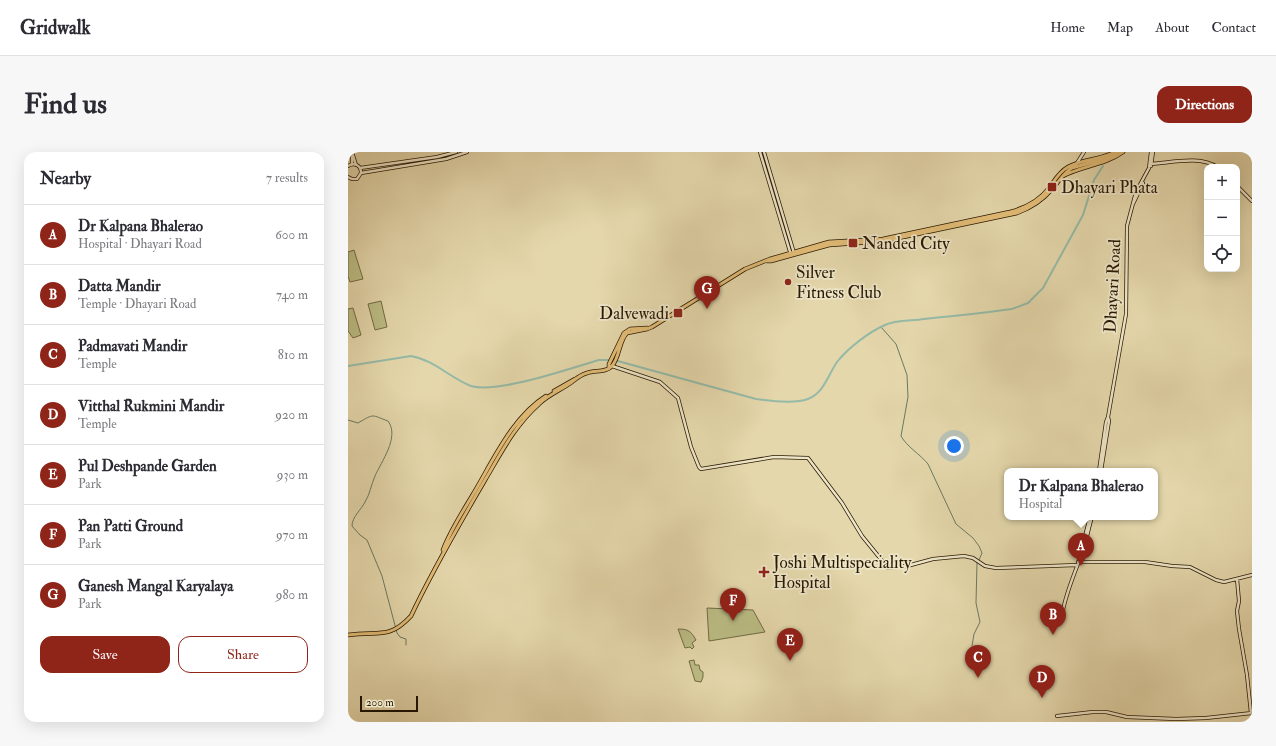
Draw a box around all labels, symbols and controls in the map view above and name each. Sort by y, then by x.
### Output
text: Gridwalk [20,16,91,40]
text: Home [1050,19,1085,36]
text: Map [1107,19,1133,36]
text: About [1155,19,1189,36]
text: Contact [1211,19,1256,36]
button: Directions [1157,86,1252,123]
text: Find us [24,87,107,122]
map controls [1204,164,1240,272]
button: + [1204,164,1240,200]
text: Nearby [40,168,91,189]
text: 7 results [266,170,308,186]
place label: Dhayari Phata [1061,177,1159,199]
marker: Dhayari Phata [1046,181,1058,193]
button: − [1204,200,1240,236]
text: Dr Kalpana Bhalerao [78,217,203,236]
text: A [49,227,57,243]
text: 600 m [275,227,308,243]
place label: Nanded City [862,233,950,255]
text: Hospital · Dhayari Road [78,236,202,252]
button: locate [1204,236,1240,272]
marker: Nanded City [847,237,859,249]
street label: Dhayari Road [1100,238,1126,334]
place label: Silver Fitness Club [796,262,881,303]
pin: G [694,276,720,309]
text: Datta Mandir [78,277,161,296]
marker: Silver Fitness Club [783,277,793,287]
text: B [49,287,57,303]
text: 740 m [276,287,308,303]
text: Temple · Dhayari Road [78,296,197,312]
place label: Dalvewadi [599,303,669,324]
marker: Dalvewadi [672,307,684,319]
text: Padmavati Mandir [78,337,187,356]
text: C [48,347,58,363]
text: 810 m [278,347,308,363]
text: Temple [78,356,117,372]
text: Vitthal Rukmini Mandir [78,397,224,416]
text: D [48,407,58,423]
text: 920 m [275,407,308,423]
text: Temple [78,416,117,432]
your location [944,436,964,456]
text: Pul Deshpande Garden [78,457,217,476]
text: E [48,467,58,483]
text: 930 m [277,467,308,483]
popup [1004,468,1158,520]
text: Park [78,476,102,492]
text: Dr Kalpana Bhalerao [1018,477,1144,496]
text: Hospital [1018,496,1062,512]
text: Pan Patti Ground [78,517,183,536]
text: F [49,527,57,543]
text: 970 m [276,527,308,543]
pin: A [1068,533,1094,566]
text: Park [78,536,102,552]
place label: Joshi Multispeciality Hospital [772,552,912,594]
marker: Joshi Multispeciality Hospital [758,566,770,578]
text: Ganesh Mangal Karyalaya [78,577,233,596]
text: G [48,587,58,603]
text: 980 m [276,587,308,603]
pin: F [720,588,746,621]
text: Park [78,596,102,612]
pin: B [1040,602,1066,635]
pin: E [777,628,803,661]
button: Save [40,636,170,673]
button: Share [178,636,308,673]
pin: C [965,645,991,678]
pin: D [1029,665,1055,698]
scale bar [360,694,418,713]
text: 200 m [366,696,394,709]

